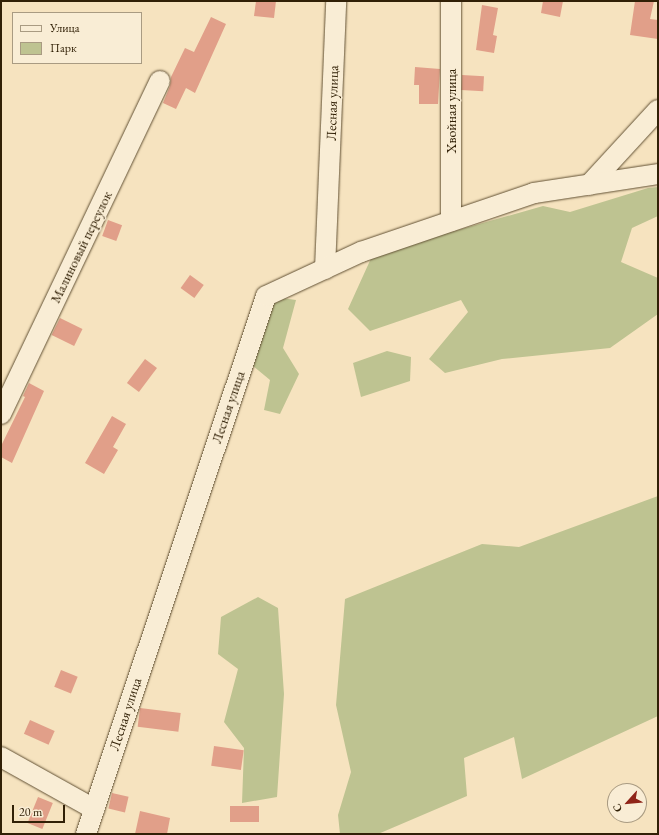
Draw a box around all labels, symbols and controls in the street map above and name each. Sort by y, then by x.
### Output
legend [12,12,142,64]
text: Улица [50,20,80,36]
text: Парк [50,40,77,56]
street label: Лесная улица [322,65,342,141]
street label: Хвойная улица [443,69,459,153]
street label: Малиновый переулок [47,188,115,306]
street label: Лесная улица [208,369,248,445]
street label: Лесная улица [105,676,145,752]
north arrow [607,783,647,823]
scale bar [14,797,67,823]
text: С [609,801,625,815]
text: 20 m [19,804,42,820]

